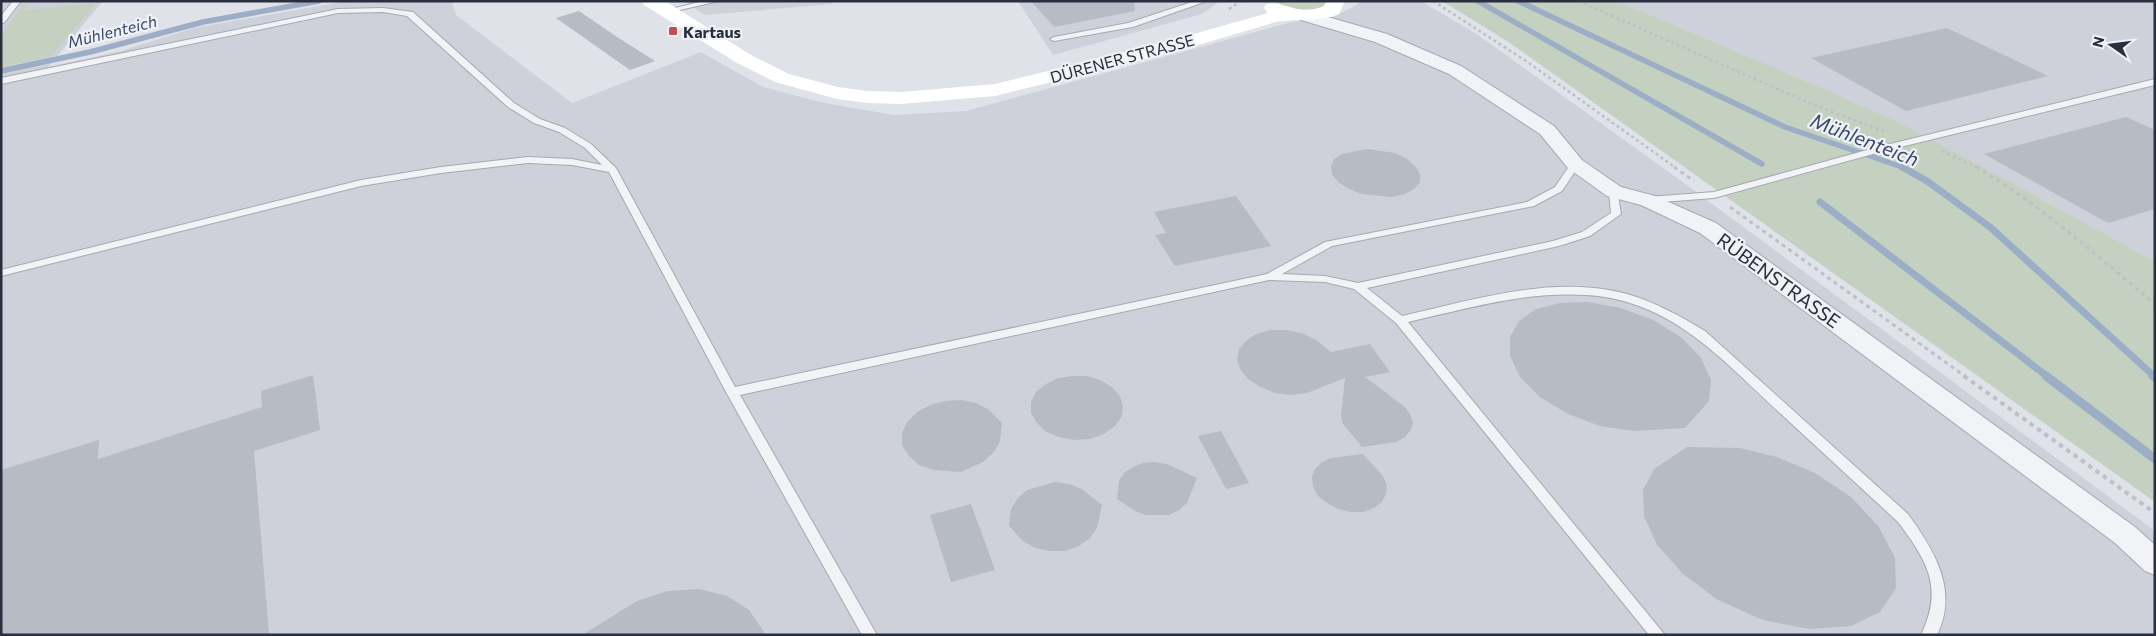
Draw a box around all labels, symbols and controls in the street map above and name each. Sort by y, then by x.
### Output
water label: Mühlenteich [65,11,159,51]
north arrow [2086,20,2136,70]
place label: Kartaus [683,22,741,41]
marker: Kartaus [667,25,679,37]
street label: DÜRENER STRASSE [1048,30,1196,86]
text: N [2088,35,2107,49]
water label: Mühlenteich [1808,107,1922,171]
street label: RÜBENSTRASSE [1713,228,1845,332]

